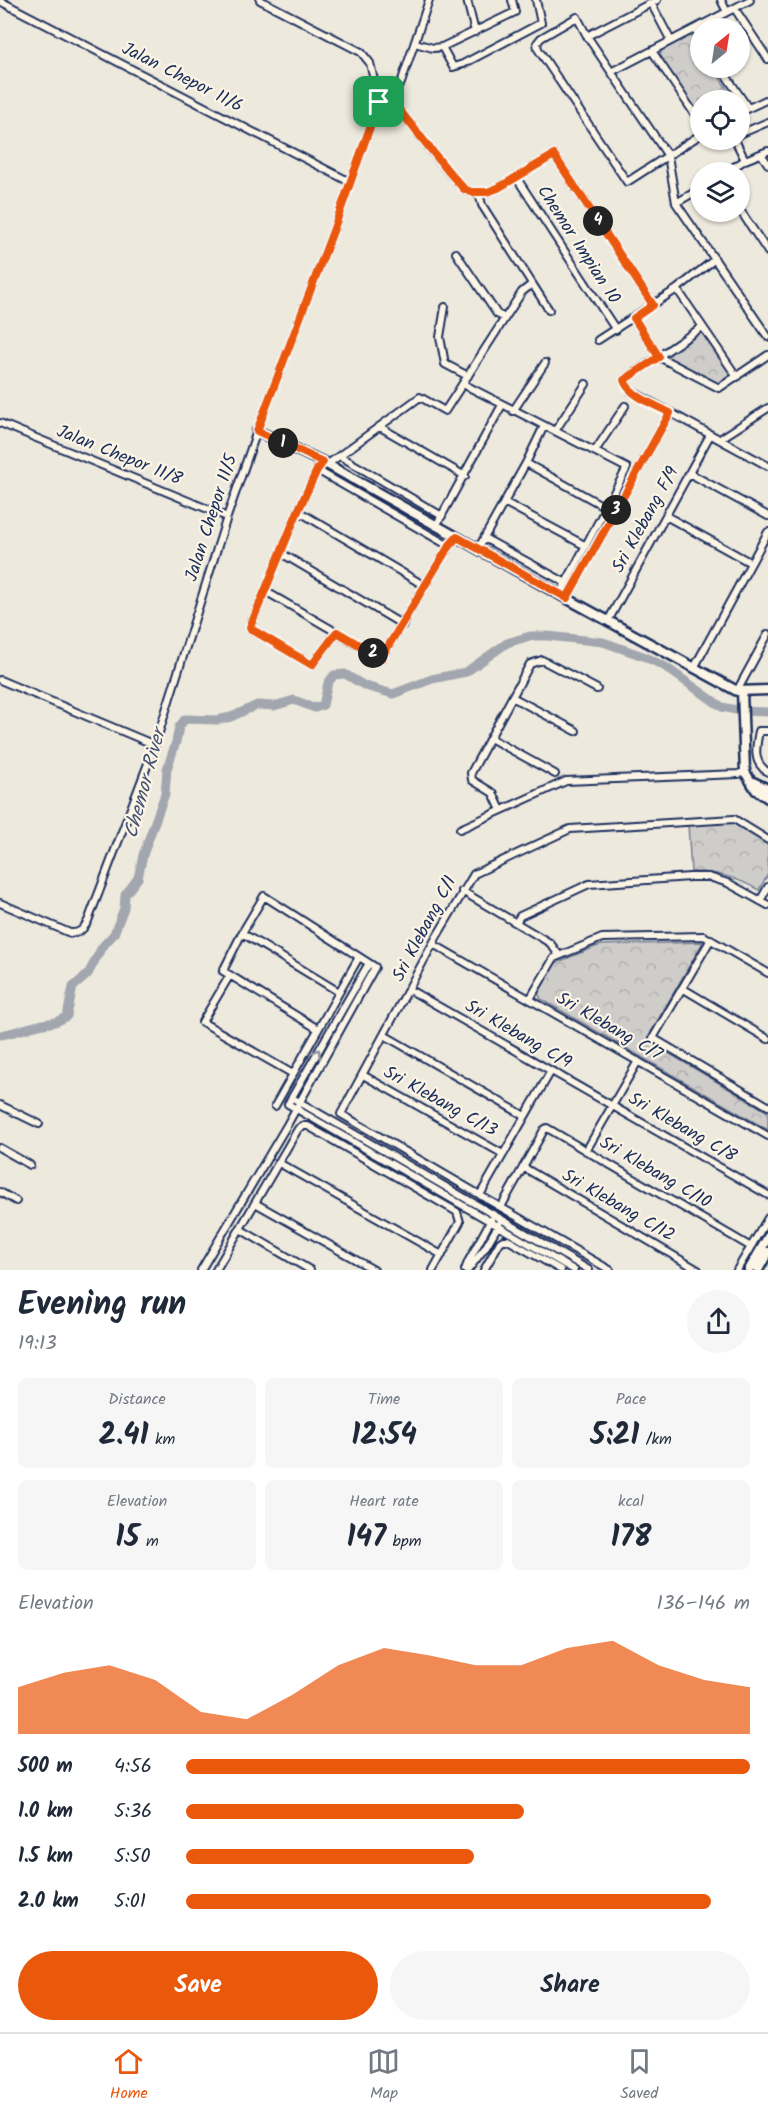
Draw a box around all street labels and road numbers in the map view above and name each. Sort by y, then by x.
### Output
street label: Jalan Chepor 11/6 [116,35,248,121]
street label: Chemor Impian 10 [529,180,627,310]
street label: Jalan Chepor 11/8 [52,418,186,495]
street label: Jalan Chepor 11/5 [178,449,247,585]
street label: Sri Klebang F/9 [605,461,687,579]
street label: Sri Klebang C/1 [385,871,465,987]
street label: Sri Klebang C/7 [550,985,668,1070]
street label: Sri Klebang C/9 [459,993,577,1078]
street label: Sri Klebang C/13 [378,1059,502,1145]
street label: Sri Klebang C/8 [622,1085,742,1171]
street label: Sri Klebang C/10 [594,1129,716,1217]
street label: Sri Klebang C/12 [556,1162,680,1250]

